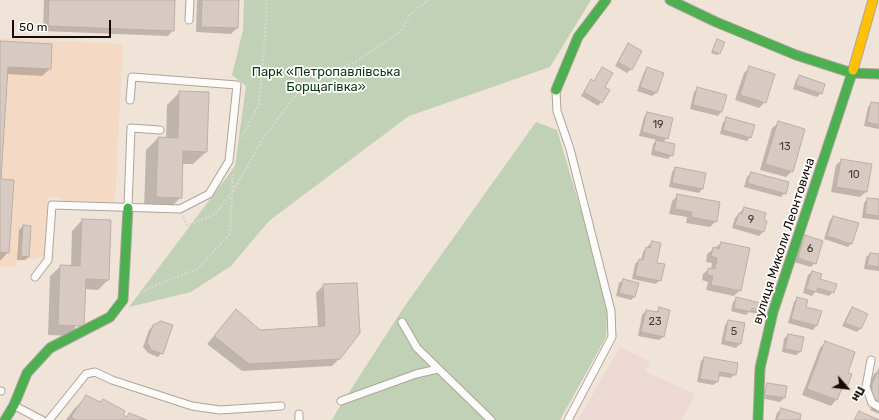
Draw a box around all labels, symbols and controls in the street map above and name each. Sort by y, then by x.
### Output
scale bar [14,12,113,38]
text: 50 m [19,20,47,34]
park label: Парк «Петропавлівська Борщагівка» [252,64,400,95]
house number: 19 [652,118,664,132]
house number: 13 [779,140,791,154]
street label: вулиця Миколи Леонтовича [750,156,818,326]
house number: 10 [848,168,860,182]
house number: 9 [748,213,754,227]
house number: 6 [807,242,813,256]
house number: 23 [648,315,662,329]
house number: 5 [731,325,737,339]
north arrow [827,368,867,408]
text: Пн [849,384,867,404]

